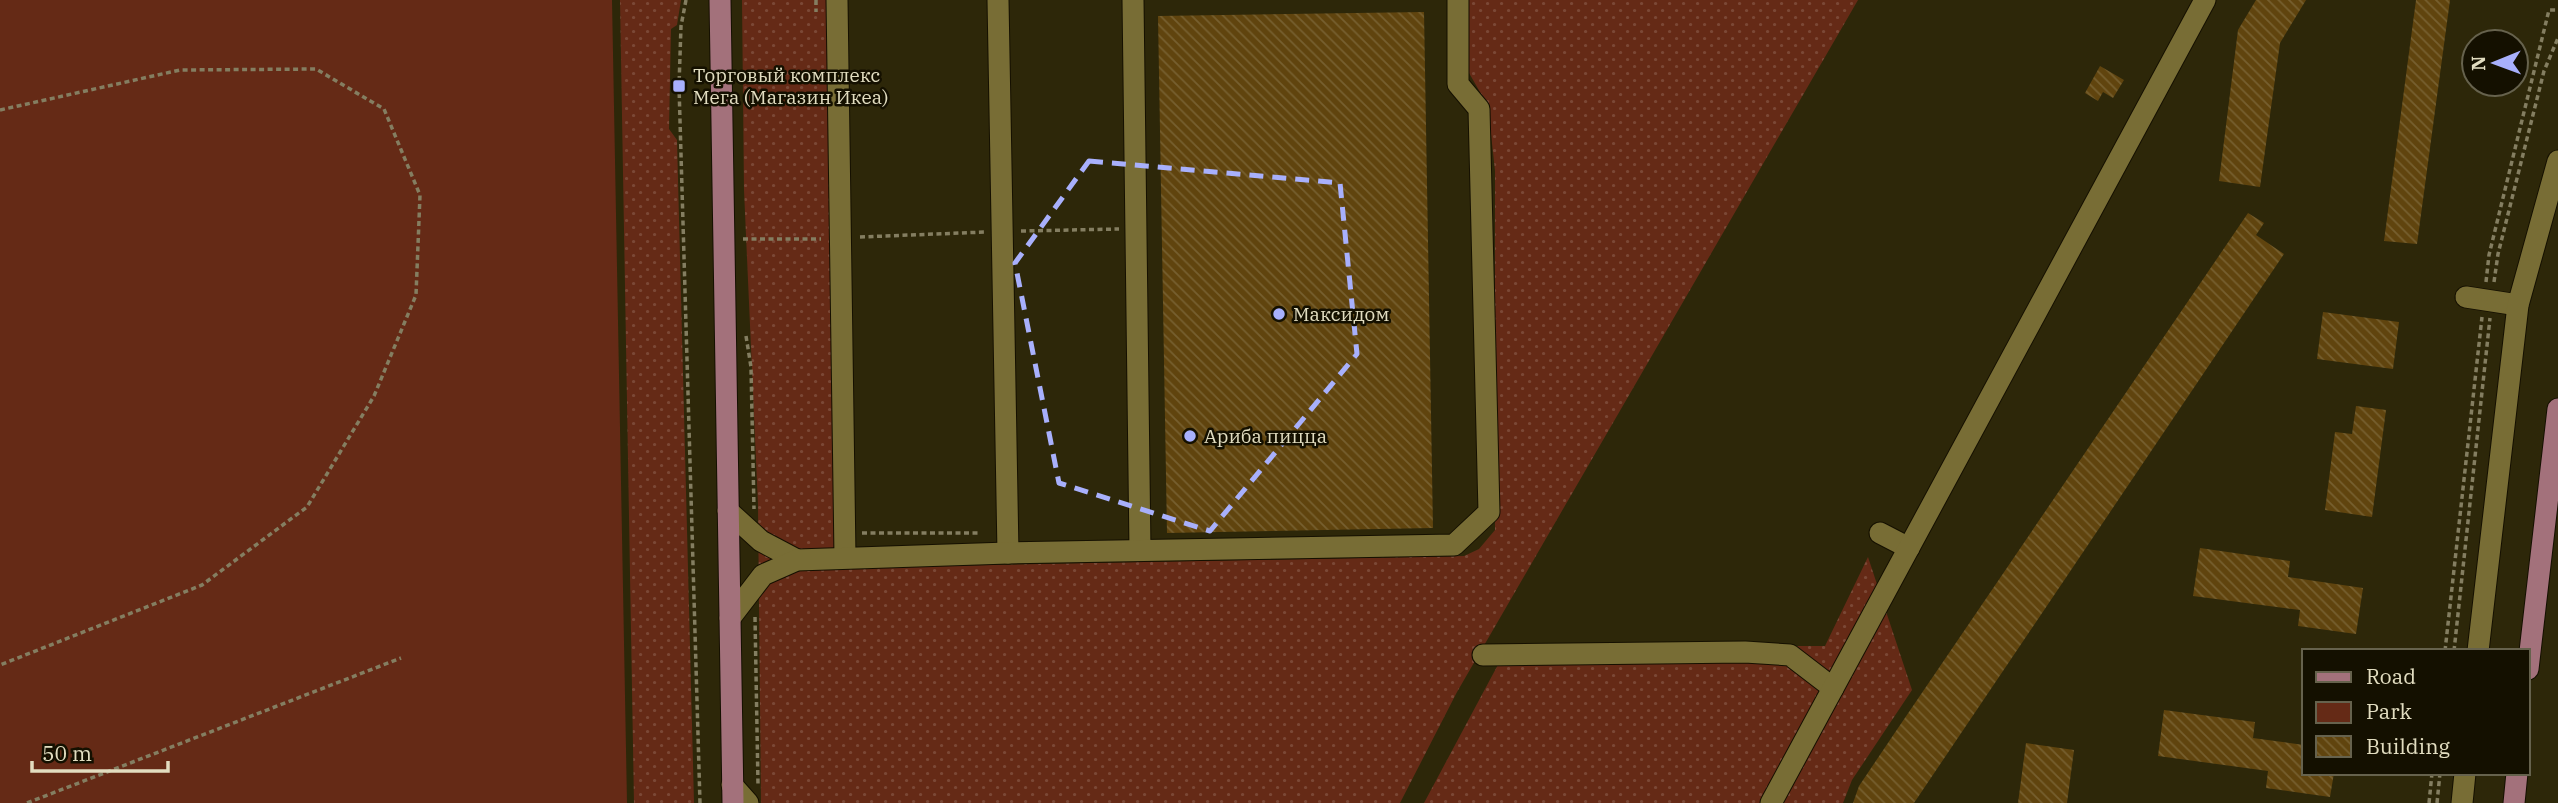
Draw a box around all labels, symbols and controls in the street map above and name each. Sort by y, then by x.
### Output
north arrow [2460,28,2530,98]
text: N [2466,56,2490,71]
place label: Торговый комплекс Мега (Магазин Икеа) [693,63,888,109]
marker: Торговый комплекс Мега (Магазин Икеа) [671,78,687,94]
place label: Максидом [1293,302,1390,326]
marker: Максидом [1271,306,1287,322]
place label: Ариба пицца [1204,424,1327,448]
marker: Ариба пицца [1182,428,1198,444]
legend [2302,649,2530,775]
text: Road [2366,662,2416,690]
text: Park [2366,697,2413,725]
scale bar [32,730,168,774]
text: Building [2366,732,2451,760]
text: 50 m [42,739,92,767]

